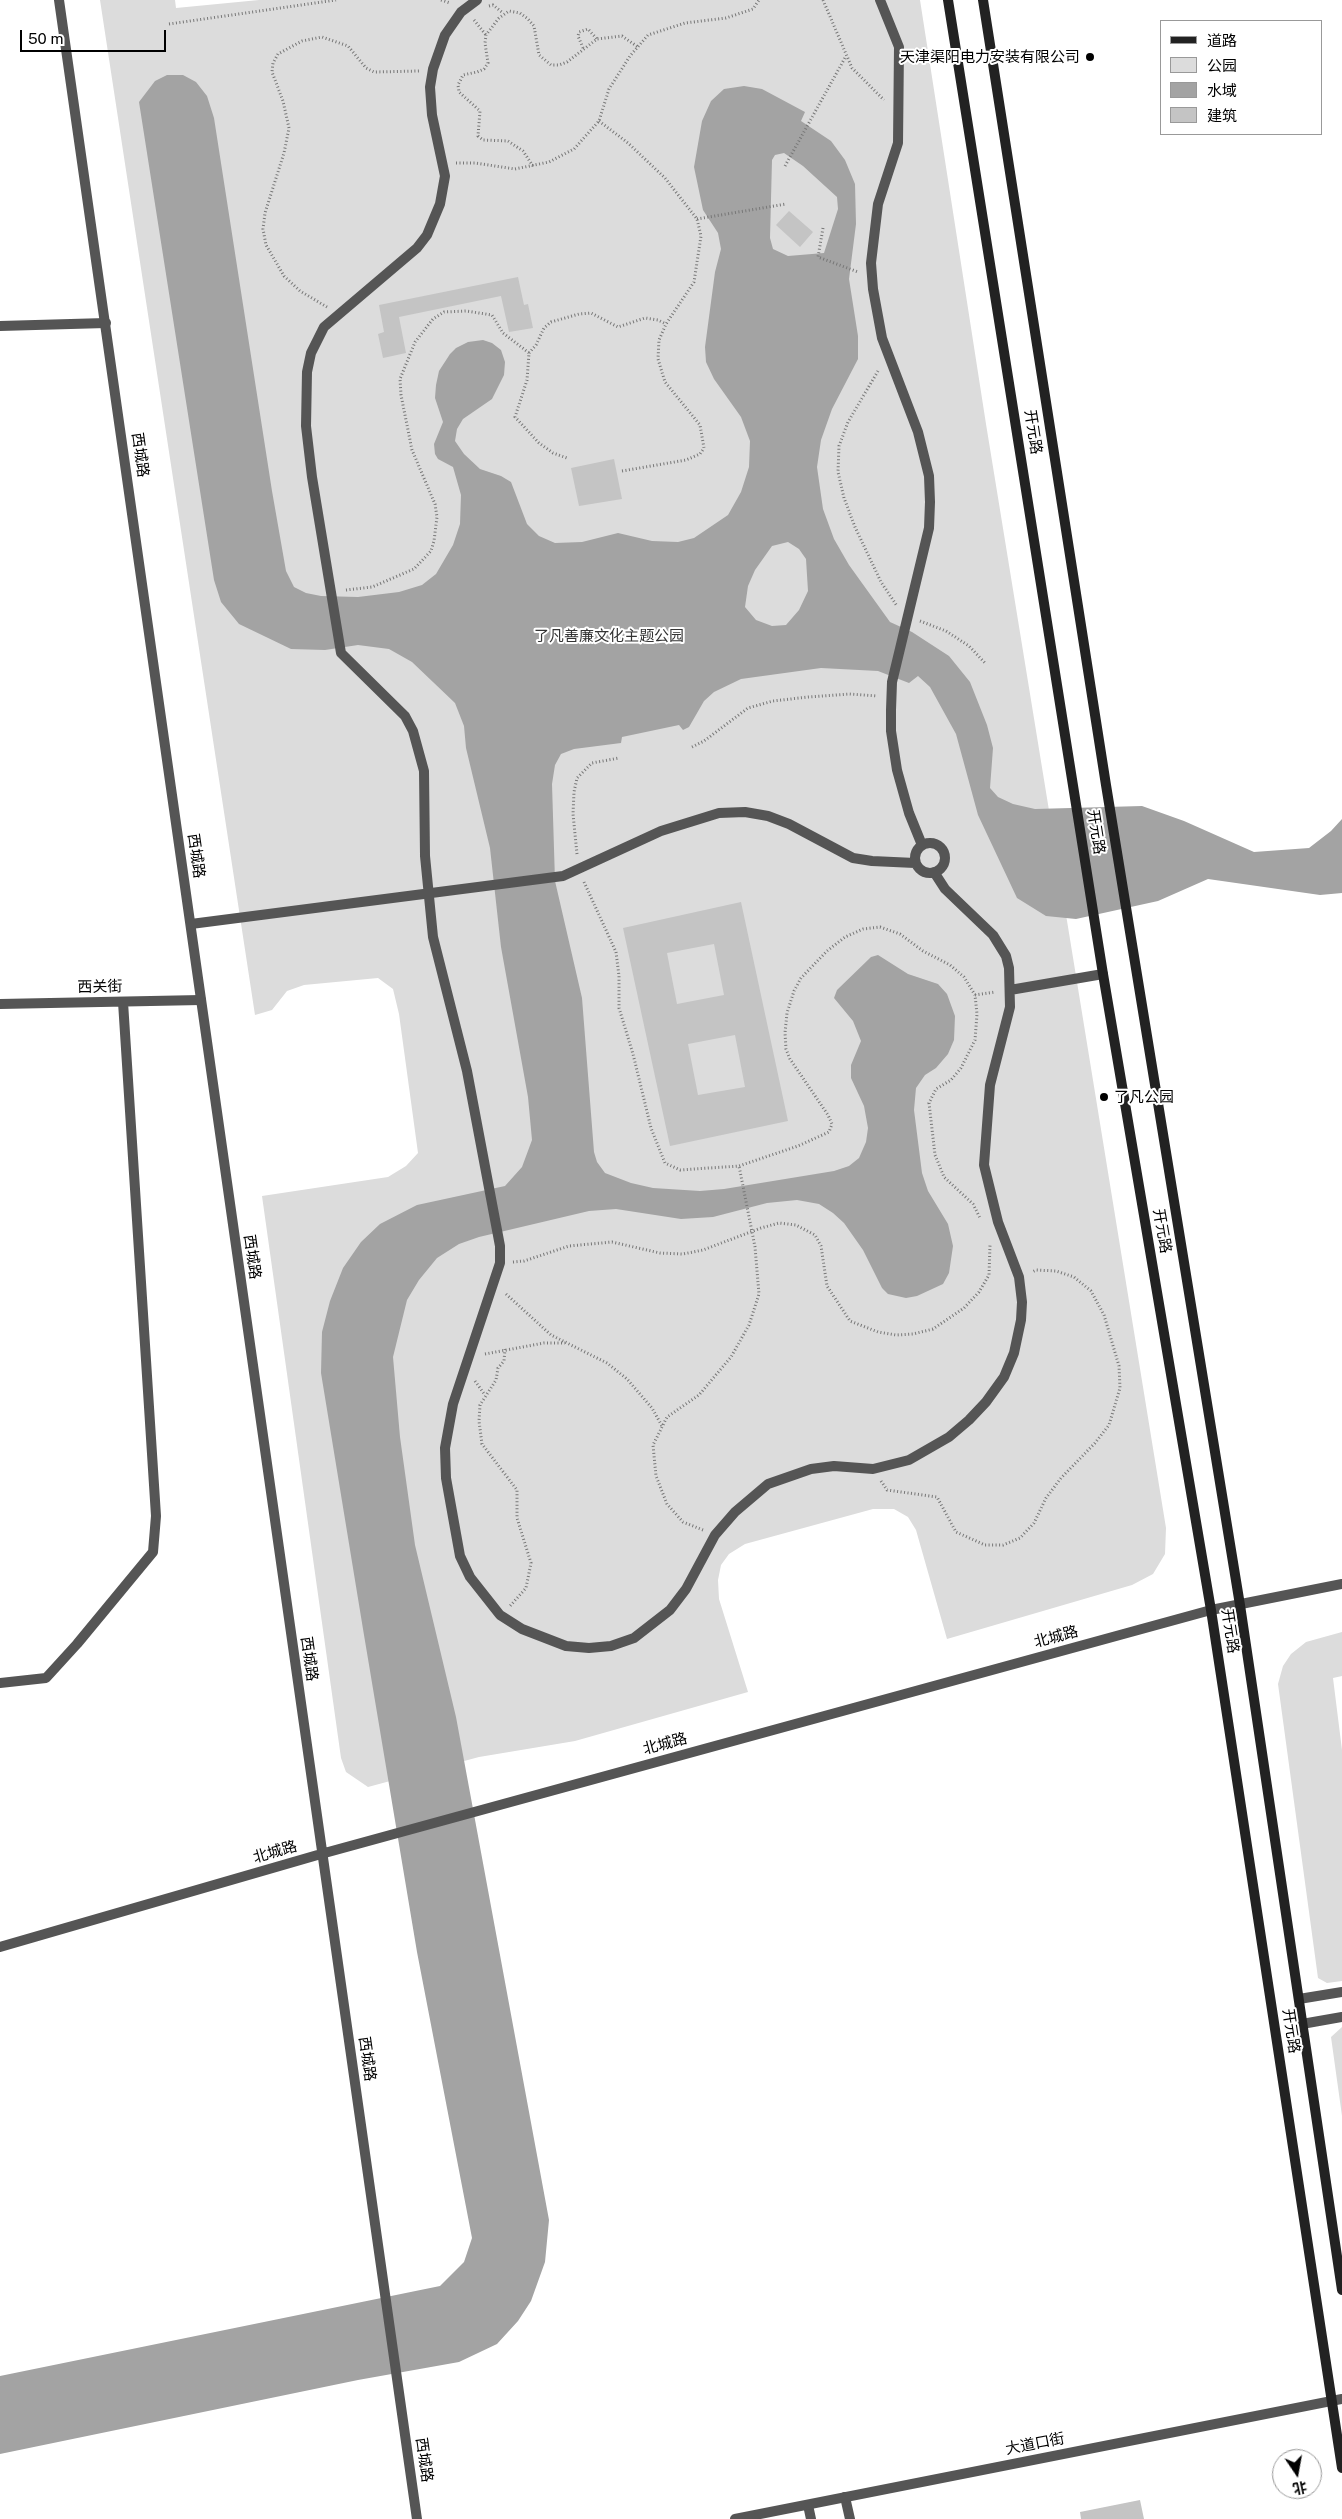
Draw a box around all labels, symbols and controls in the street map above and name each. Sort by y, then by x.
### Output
scale bar [22,20,169,52]
legend [1160,20,1322,135]
text: 50 m [28,30,63,47]
text: 道路 [1207,32,1237,49]
place label: 天津渠阳电力安装有限公司 [900,48,1080,66]
marker: 天津渠阳电力安装有限公司 [1084,51,1096,63]
text: 公园 [1207,57,1237,74]
text: 水域 [1207,82,1237,99]
text: 建筑 [1207,107,1237,124]
street label: 开元路 [1021,408,1045,456]
street label: 西城路 [128,431,152,479]
park label: 了凡善廉文化主题公园 [534,627,684,645]
street label: 开元路 [1084,808,1108,856]
street label: 西城路 [184,832,208,880]
street label: 西关街 [77,978,123,996]
place label: 了凡公园 [1114,1088,1174,1106]
marker: 了凡公园 [1098,1091,1110,1103]
street label: 开元路 [1149,1207,1175,1255]
street label: 西城路 [240,1233,264,1281]
street label: 开元路 [1218,1607,1242,1655]
street label: 北城路 [1032,1622,1080,1652]
street label: 西城路 [297,1635,321,1683]
street label: 北城路 [641,1729,689,1759]
street label: 北城路 [251,1837,299,1867]
street label: 开元路 [1279,2007,1303,2055]
street label: 西城路 [355,2035,379,2083]
street label: 大道口街 [1004,2429,1066,2459]
street label: 西城路 [412,2436,436,2484]
north arrow [1272,2449,1322,2499]
text: 北 [1291,2478,1308,2497]

